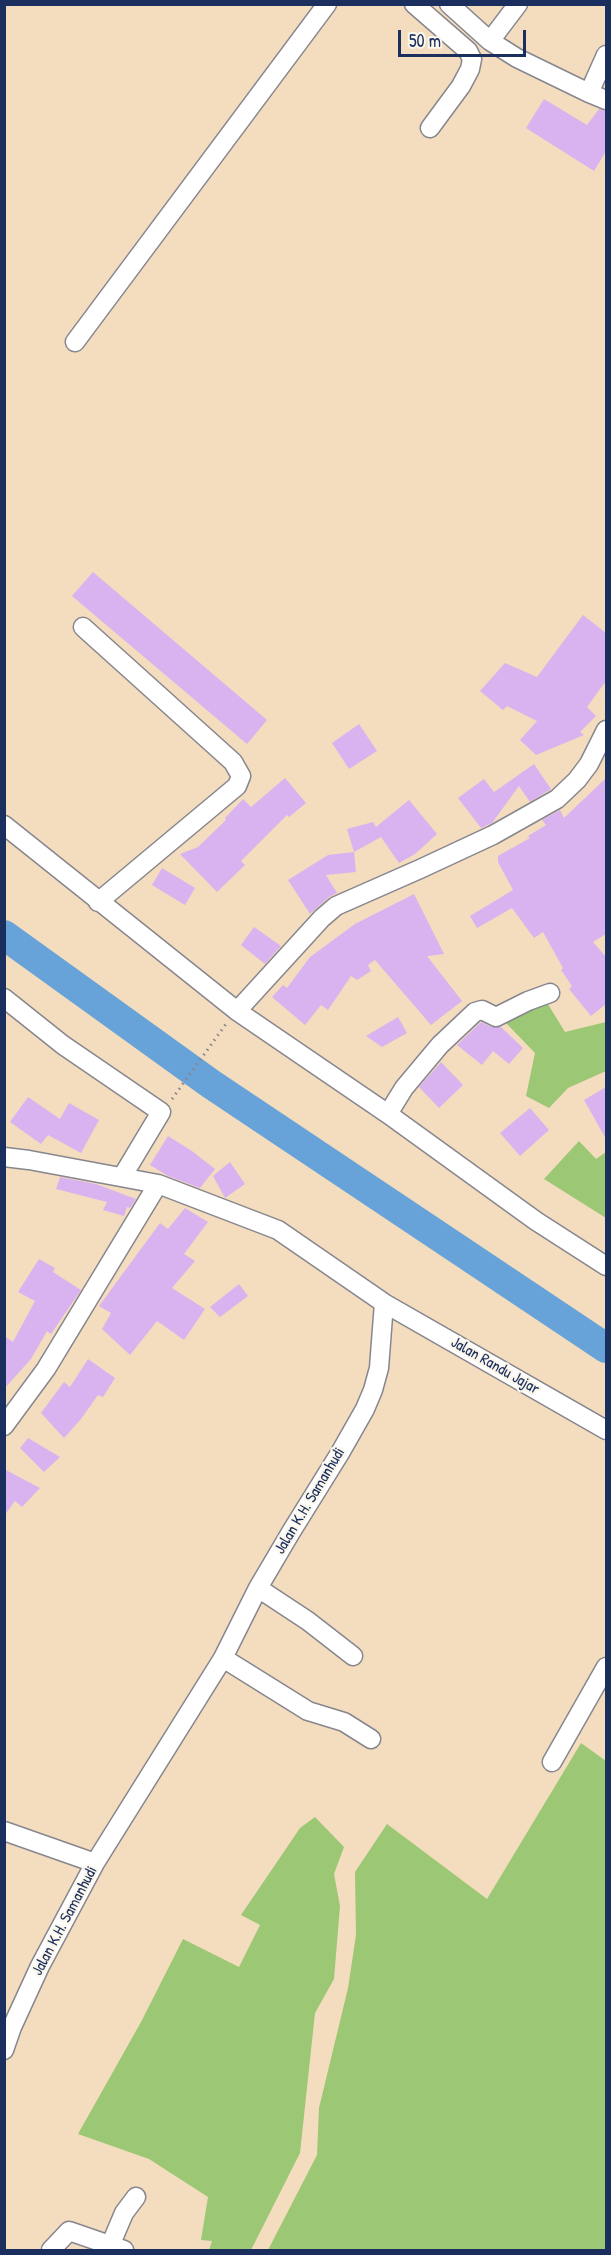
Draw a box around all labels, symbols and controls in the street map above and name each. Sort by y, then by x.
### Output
scale bar [401,18,528,56]
text: 50 m [409,28,441,53]
street label: Jalan Randu Jajar [447,1333,543,1399]
street label: Jalan K.H. Samanhudi [271,1444,349,1558]
street label: Jalan K.H. Samanhudi [28,1863,102,1979]

